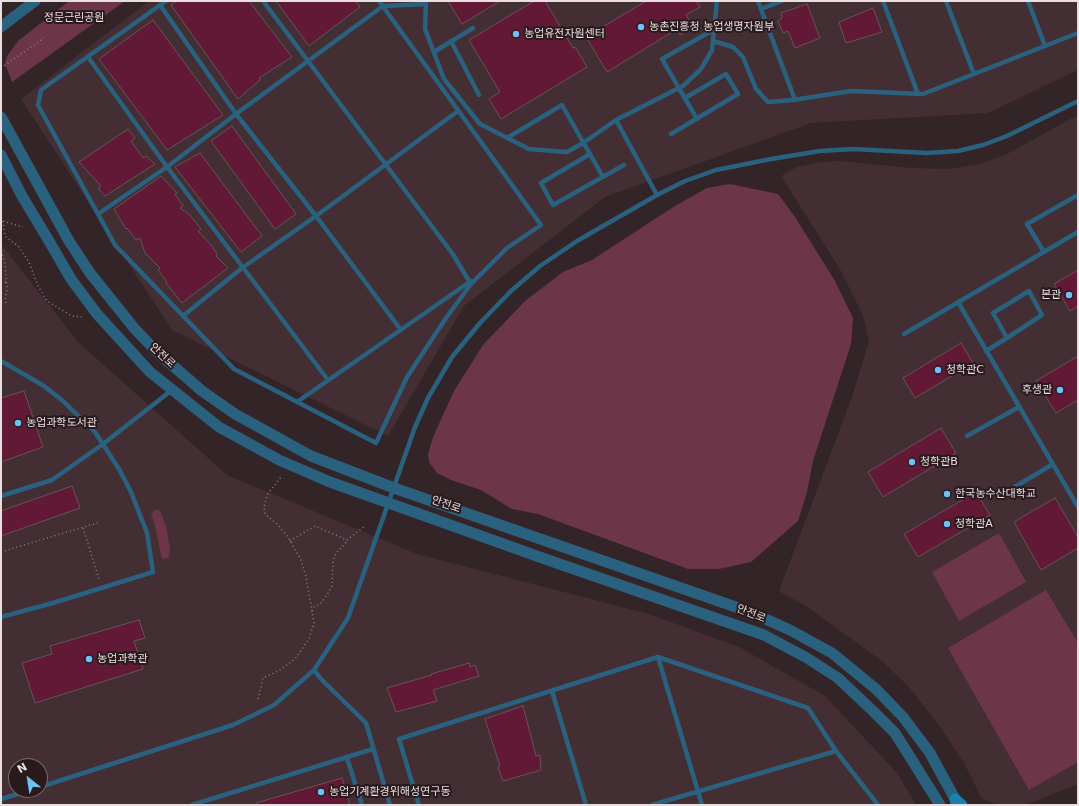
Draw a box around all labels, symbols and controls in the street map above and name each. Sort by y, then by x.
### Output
park label: 정문근린공원 [44,11,104,25]
place label: 농촌진흥청 농업생명자원부 [649,20,774,34]
marker: 농촌진흥청 농업생명자원부 [636,22,646,32]
place label: 농업유전자원센터 [524,27,605,41]
marker: 농업유전자원센터 [511,29,521,39]
place label: 본관 [1041,288,1061,302]
marker: 본관 [1064,290,1074,300]
street label: 안전로 [146,341,178,371]
place label: 청학관C [946,363,984,377]
marker: 청학관C [933,365,943,375]
place label: 후생관 [1022,383,1052,397]
marker: 후생관 [1055,385,1065,395]
place label: 농업과학도서관 [26,416,97,430]
marker: 농업과학도서관 [13,418,23,428]
place label: 청학관B [920,455,958,469]
marker: 청학관B [907,457,917,467]
place label: 한국농수산대학교 [955,487,1036,501]
marker: 한국농수산대학교 [942,489,952,499]
street label: 안전로 [429,494,463,516]
place label: 청학관A [955,517,993,531]
marker: 청학관A [942,519,952,529]
street label: 안전로 [734,602,768,626]
place label: 농업과학관 [97,652,148,666]
marker: 농업과학관 [84,654,94,664]
north arrow [8,758,48,798]
text: N [15,760,29,776]
place label: 농업기계환경위해성연구동 [329,785,450,799]
marker: 농업기계환경위해성연구동 [316,787,326,797]

